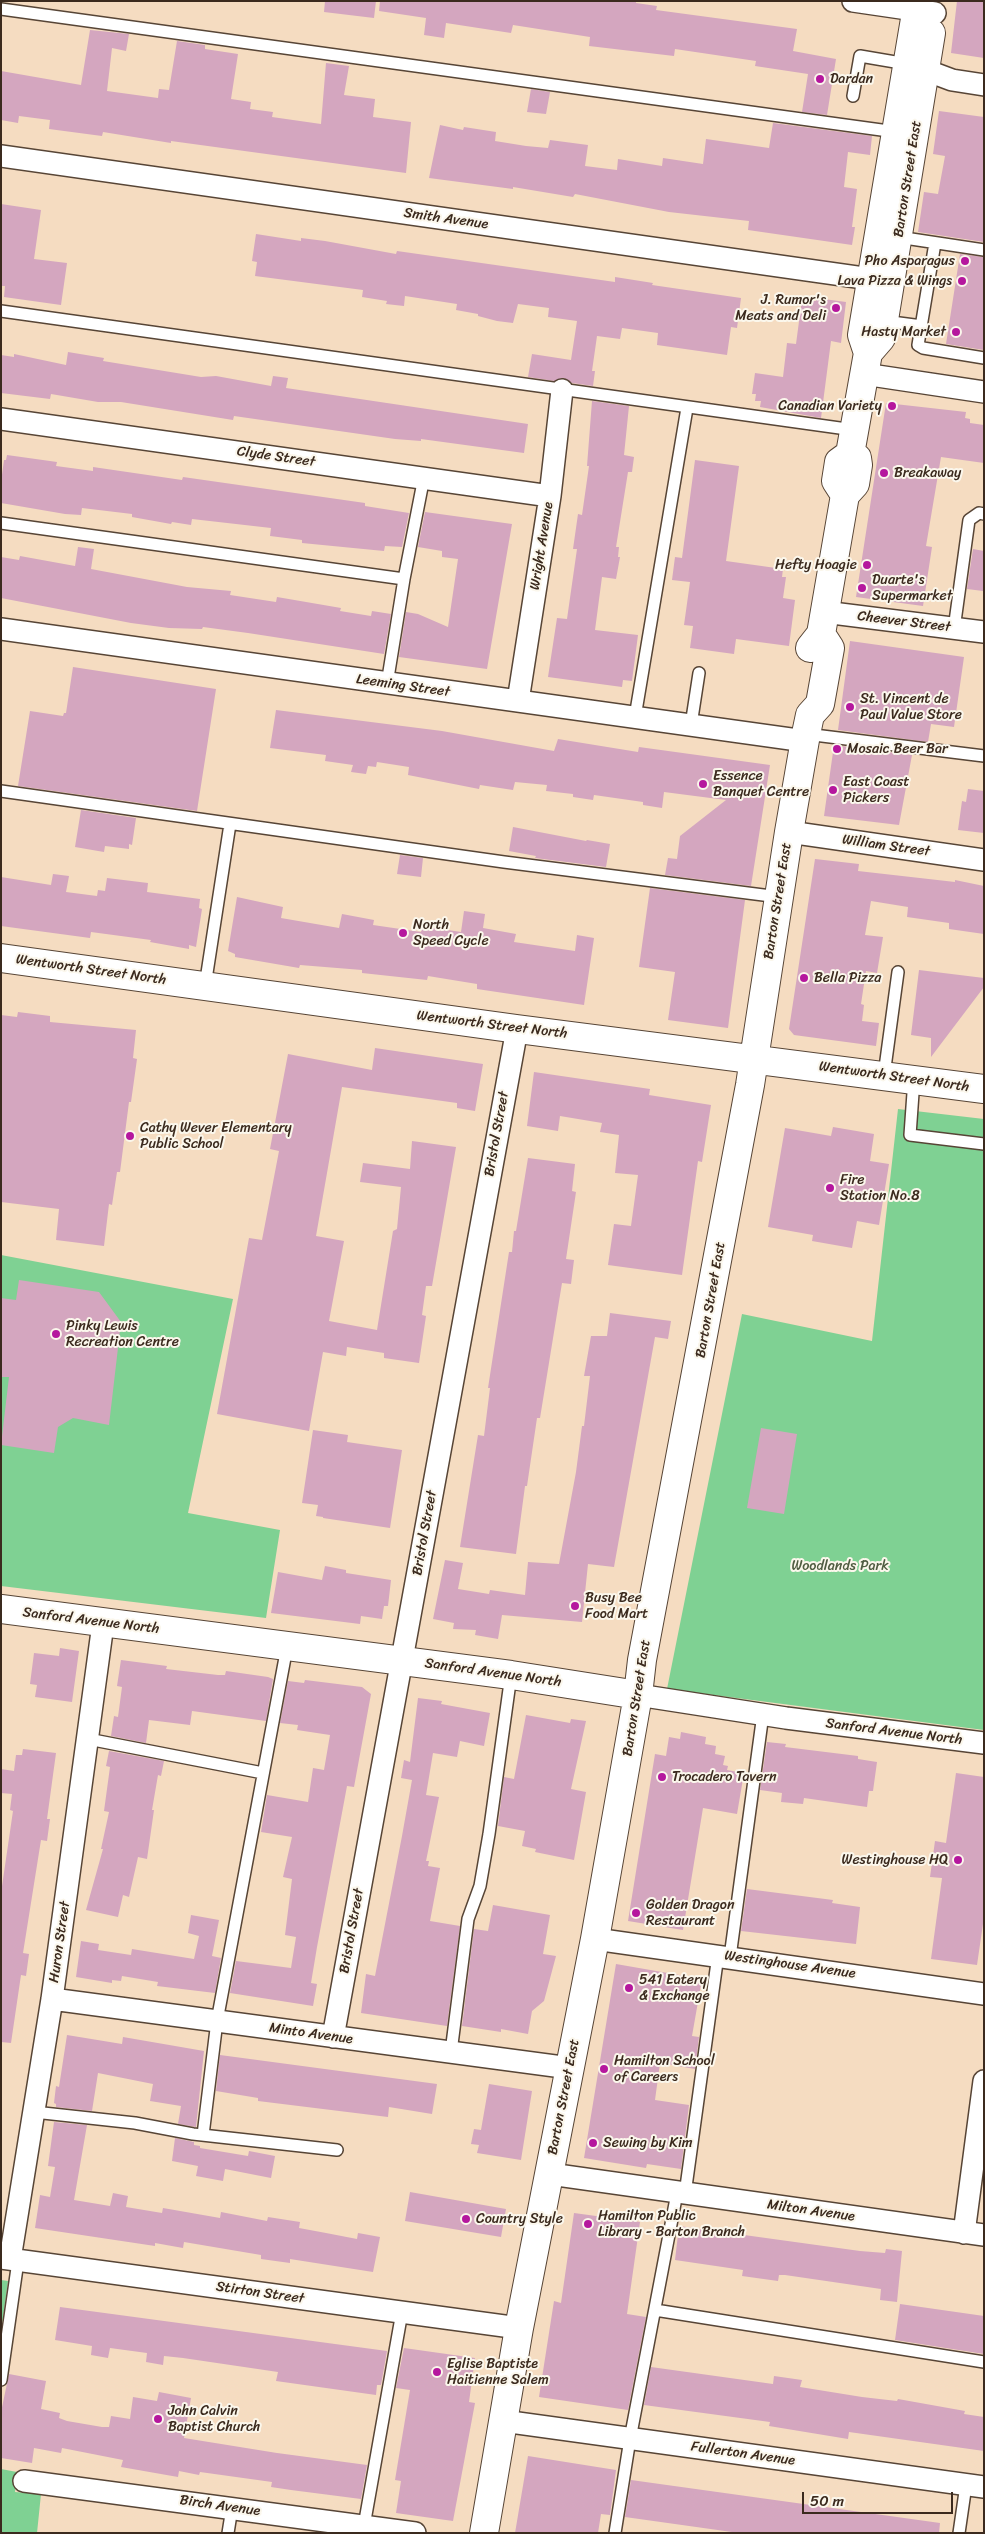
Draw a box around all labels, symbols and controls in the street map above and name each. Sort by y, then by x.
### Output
place label: Dardan [830,71,873,87]
marker: Dardan [814,73,826,85]
street label: Barton Street East [890,120,926,238]
street label: Smith Avenue [403,205,489,233]
place label: Pho Asparagus [865,253,955,269]
marker: Pho Asparagus [959,255,971,267]
place label: Lava Pizza & Wings [837,273,952,289]
marker: Lava Pizza & Wings [956,275,968,287]
place label: J. Rumor's Meats and Deli [735,292,826,324]
marker: J. Rumor's Meats and Deli [830,302,842,314]
place label: Hasty Market [861,324,946,340]
marker: Hasty Market [950,326,962,338]
place label: Canadian Variety [778,398,882,414]
marker: Canadian Variety [886,400,898,412]
street label: Clyde Street [236,443,316,471]
place label: Breakaway [894,465,961,481]
marker: Breakaway [878,467,890,479]
street label: Wright Avenue [527,501,557,591]
place label: Hefty Hoagie [775,557,857,573]
marker: Hefty Hoagie [861,559,873,571]
place label: Duarte's Supermarket [872,572,952,604]
marker: Duarte's Supermarket [856,582,868,594]
street label: Cheever Street [856,608,952,636]
street label: Leeming Street [355,671,451,701]
place label: St. Vincent de Paul Value Store [860,691,962,724]
marker: St. Vincent de Paul Value Store [844,701,856,713]
place label: Mosaic Beer Bar [847,741,948,757]
marker: Mosaic Beer Bar [831,743,843,755]
place label: Essence Banquet Centre [713,768,809,800]
place label: East Coast Pickers [843,774,909,806]
marker: Essence Banquet Centre [697,778,709,790]
marker: East Coast Pickers [827,784,839,796]
street label: William Street [841,832,931,860]
street label: Barton Street East [760,842,796,960]
place label: North Speed Cycle [413,917,489,950]
marker: North Speed Cycle [397,927,409,939]
street label: Wentworth Street North [15,951,167,989]
place label: Bella Pizza [814,970,881,986]
marker: Bella Pizza [798,972,810,984]
street label: Wentworth Street North [416,1007,568,1043]
street label: Wentworth Street North [818,1058,970,1096]
street label: Bristol Street [481,1090,513,1178]
place label: Cathy Wever Elementary Public School [140,1120,292,1152]
marker: Cathy Wever Elementary Public School [124,1130,136,1142]
place label: Fire Station No.8 [840,1172,920,1204]
marker: Fire Station No.8 [824,1182,836,1194]
street label: Barton Street East [693,1241,729,1359]
place label: Pinky Lewis Recreation Centre [66,1318,179,1350]
marker: Pinky Lewis Recreation Centre [50,1328,62,1340]
street label: Bristol Street [409,1489,441,1577]
park label: Woodlands Park [791,1558,889,1574]
place label: Busy Bee Food Mart [585,1590,648,1622]
marker: Busy Bee Food Mart [569,1600,581,1612]
street label: Sanford Avenue North [22,1604,160,1638]
street label: Barton Street East [619,1639,655,1757]
street label: Sanford Avenue North [424,1655,562,1691]
street label: Sanford Avenue North [825,1715,963,1749]
place label: Trocadero Tavern [672,1769,777,1785]
marker: Trocadero Tavern [656,1771,668,1783]
place label: Westinghouse HQ [842,1852,948,1868]
marker: Westinghouse HQ [952,1854,964,1866]
street label: Bristol Street [336,1887,368,1975]
place label: Golden Dragon Restaurant [646,1897,735,1930]
street label: Huron Street [46,1900,74,1984]
marker: Golden Dragon Restaurant [630,1907,642,1919]
street label: Westinghouse Avenue [723,1947,857,1983]
place label: 541 Eatery & Exchange [639,1972,710,2004]
marker: 541 Eatery & Exchange [623,1982,635,1994]
street label: Minto Avenue [268,2020,354,2048]
street label: Barton Street East [545,2038,583,2156]
place label: Hamilton School of Careers [614,2053,715,2086]
marker: Hamilton School of Careers [598,2063,610,2075]
place label: Sewing by Kim [603,2135,693,2151]
marker: Sewing by Kim [587,2137,599,2149]
street label: Milton Avenue [766,2197,856,2225]
place label: Hamilton Public Library - Barton Branch [598,2208,745,2240]
place label: Country Style [476,2211,563,2227]
marker: Country Style [460,2213,472,2225]
marker: Hamilton Public Library - Barton Branch [582,2218,594,2230]
street label: Stirton Street [215,2278,305,2308]
place label: Eglise Baptiste Haitienne Salem [447,2356,549,2388]
marker: Eglise Baptiste Haitienne Salem [431,2366,443,2378]
place label: John Calvin Baptist Church [168,2403,260,2436]
marker: John Calvin Baptist Church [152,2413,164,2425]
street label: Fullerton Avenue [690,2438,796,2470]
scale bar [805,2482,956,2514]
text: 50 m [810,2488,844,2514]
street label: Birch Avenue [179,2492,261,2520]

